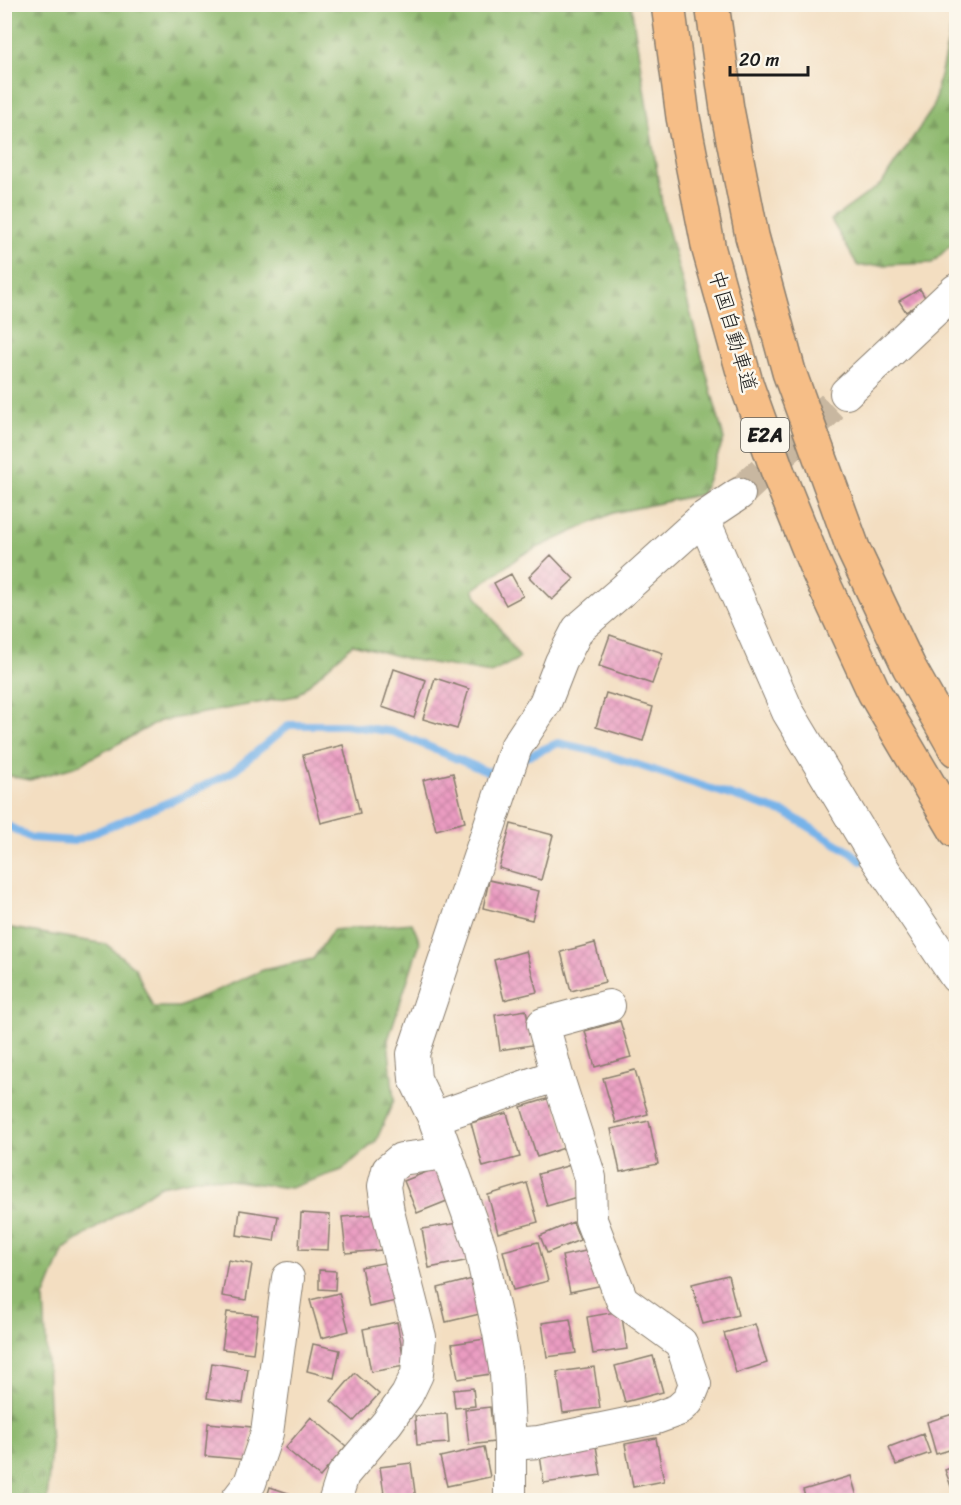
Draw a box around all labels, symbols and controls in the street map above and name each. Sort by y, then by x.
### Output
scale bar [730,39,808,77]
text: 20 m [739,44,779,76]
street label: 中国自動車道 [697,265,769,397]
road number: E2A [741,418,789,452]

